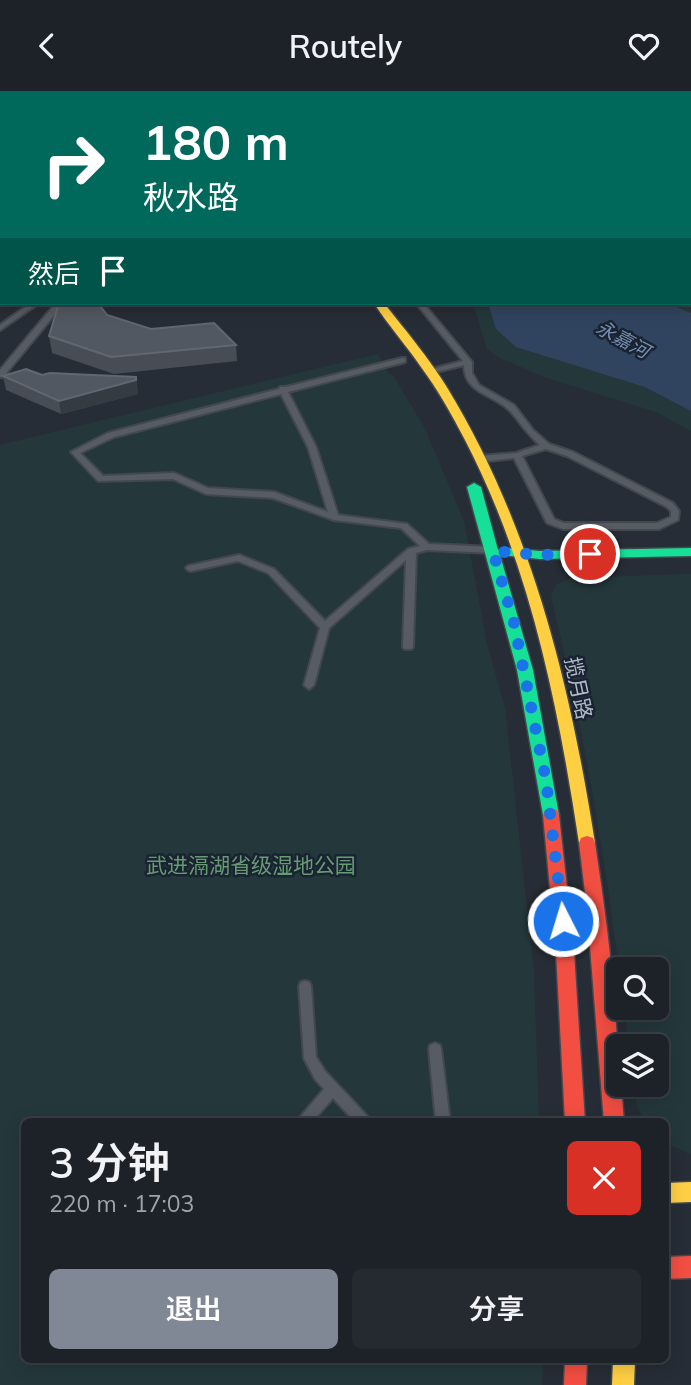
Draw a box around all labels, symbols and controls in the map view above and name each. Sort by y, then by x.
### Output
text: Routely [289,26,402,66]
icon: back [28,27,66,65]
icon: heart [625,27,663,65]
text: 180 m [143,111,289,172]
icon: right [28,119,119,210]
text: 秋水路 [143,177,239,217]
icon: arrive [94,252,132,290]
text: 然后 [28,257,80,290]
water label: 永嘉河 [592,315,657,365]
pin [560,524,620,584]
icon: arrive [571,535,609,573]
street label: 揽月路 [560,654,598,722]
park label: 武进滆湖省级湿地公园 [146,852,356,878]
position arrow [526,884,600,958]
map controls [606,957,669,1097]
button: search [606,957,669,1020]
button: layers [606,1034,669,1097]
text: 3 分钟 [49,1136,169,1189]
button: close [567,1141,641,1215]
text: 220 m · 17:03 [49,1189,194,1218]
button: 退出 [49,1269,338,1349]
button: 分享 [352,1269,641,1349]

